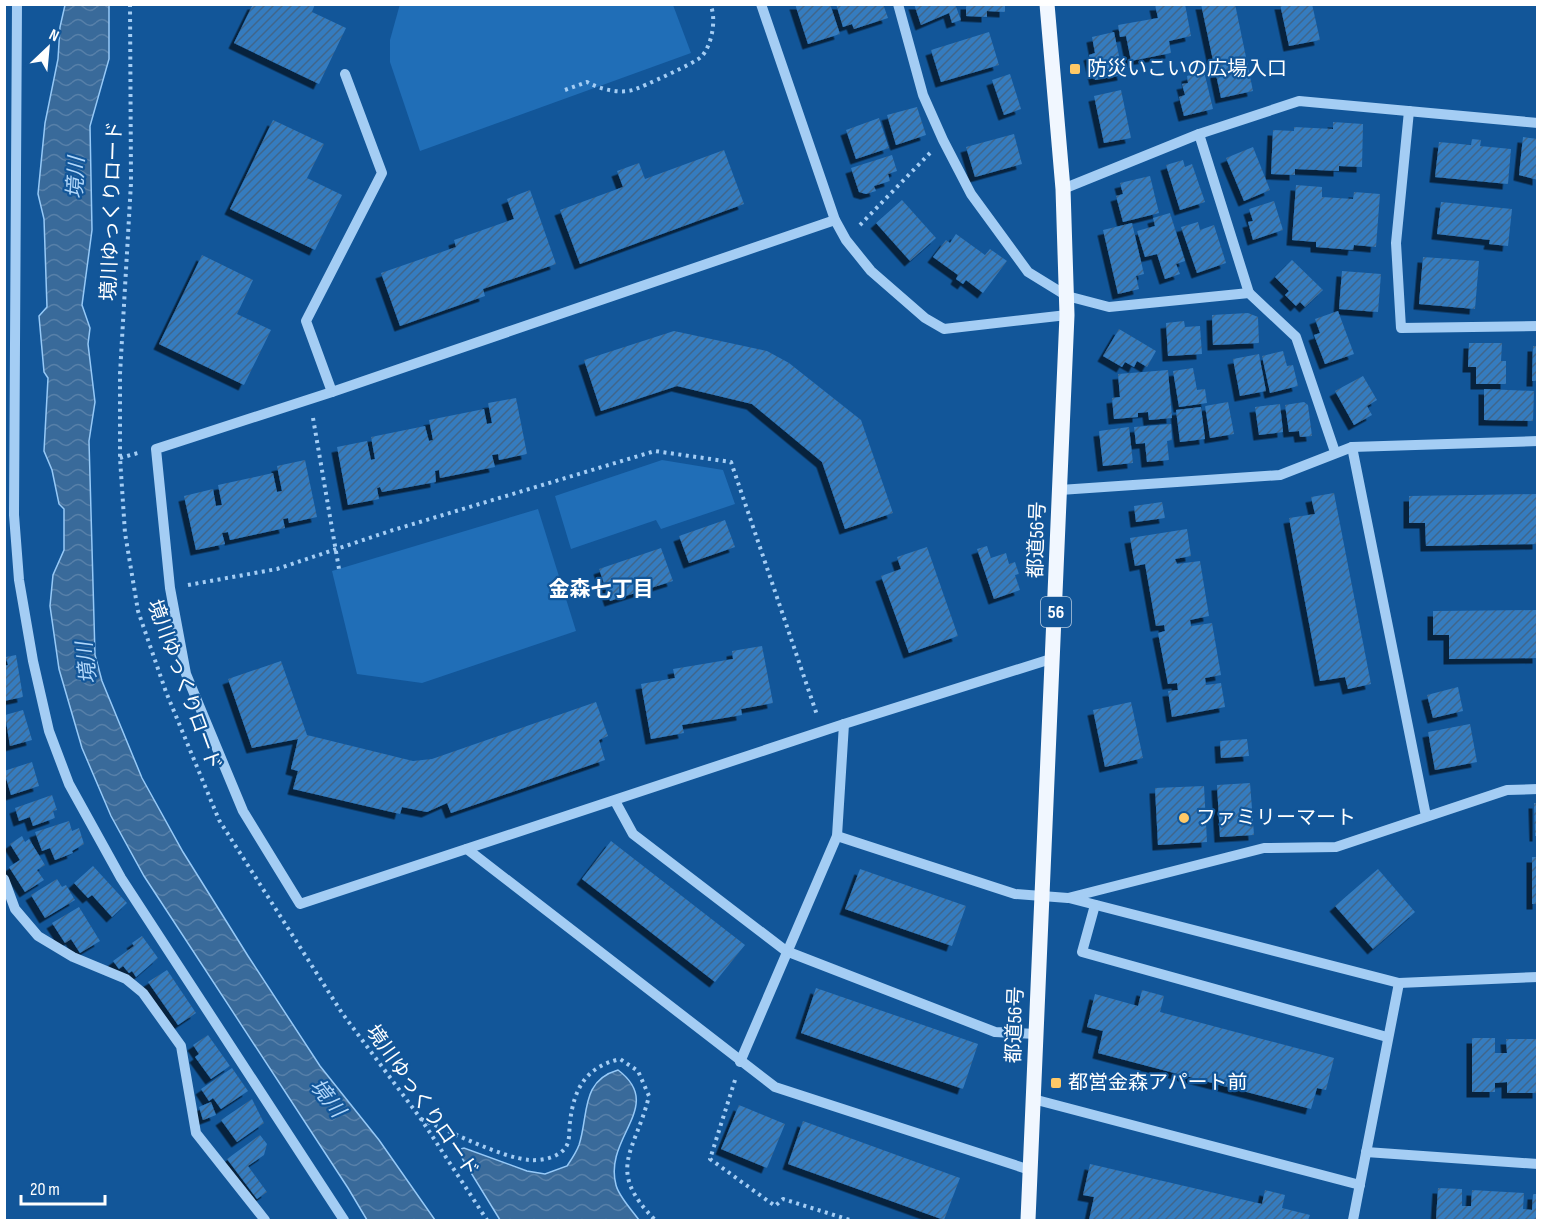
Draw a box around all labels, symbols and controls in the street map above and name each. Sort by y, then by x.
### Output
north arrow [18,18,78,78]
text: N [46,25,62,46]
place label: 防災いこいの広場入口 [1087,57,1287,81]
marker: 防災いこいの広場入口 [1068,62,1082,76]
street label: 境川ゆっくりロード [97,121,127,301]
water label: 境川 [62,154,90,200]
street label: 都道56号 [1024,501,1050,579]
district label: 金森七丁目 [549,577,654,602]
street label: 境川ゆっくりロード [142,596,226,774]
road number: 56 [1041,597,1071,627]
water label: 境川 [72,639,102,685]
place label: ファミリーマート [1196,806,1356,830]
marker: ファミリーマート [1177,811,1191,825]
street label: 都道56号 [1002,986,1028,1064]
street label: 境川ゆっくりロード [361,1020,483,1182]
place label: 都営金森アパート前 [1068,1071,1248,1095]
water label: 境川 [304,1074,351,1124]
marker: 都営金森アパート前 [1049,1076,1063,1090]
scale bar [21,1168,105,1206]
text: 20 m [30,1179,60,1200]

